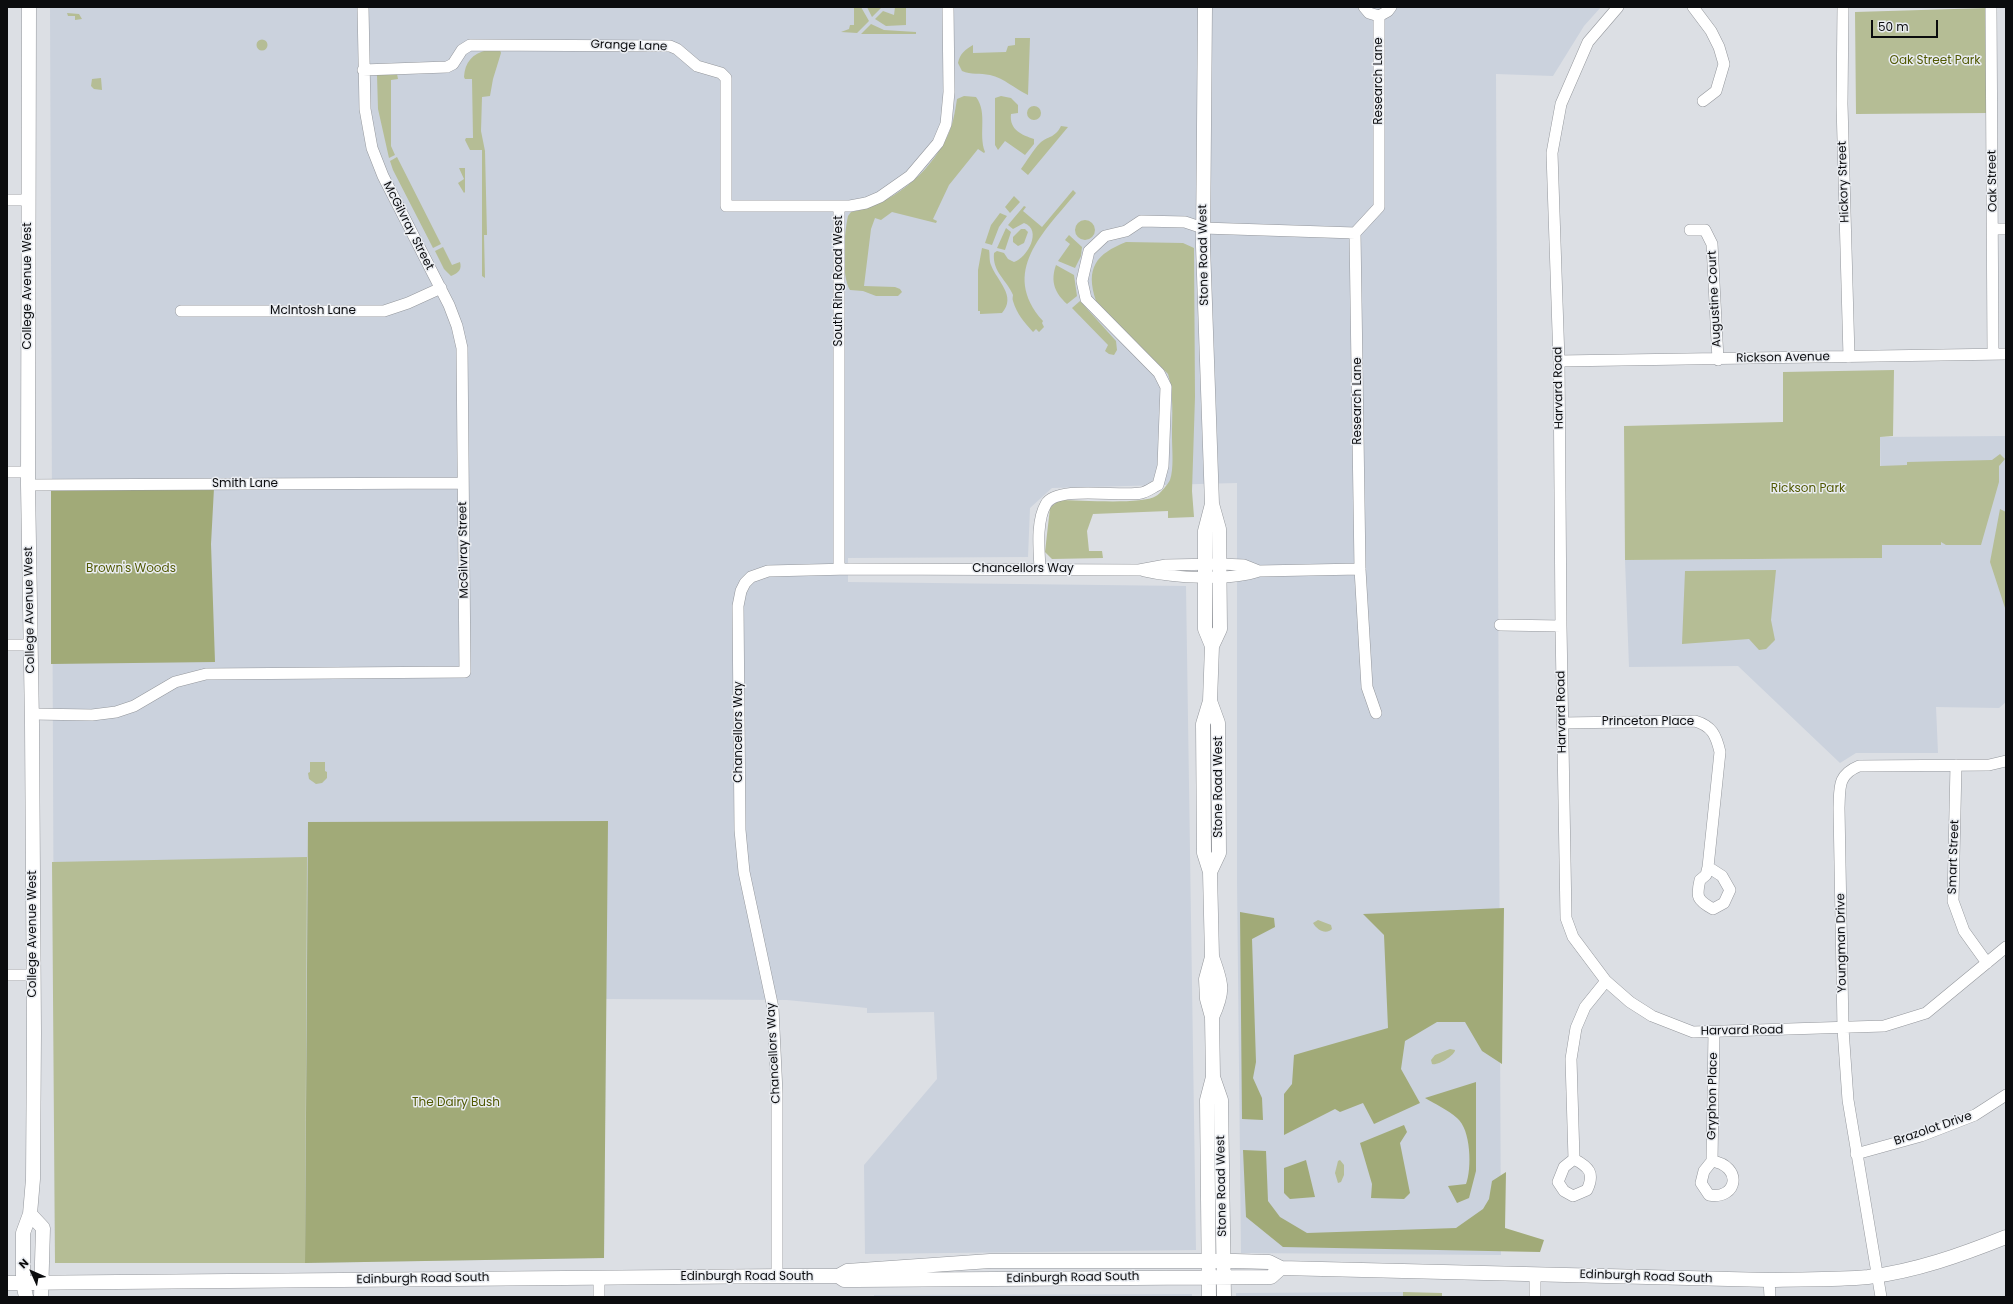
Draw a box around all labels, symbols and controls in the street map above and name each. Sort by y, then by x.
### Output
scale bar [1873,12,1940,38]
text: 50 m [1878,18,1909,35]
street label: Grange Lane [590,37,668,55]
street label: Research Lane [1372,37,1386,125]
park label: Oak Street Park [1890,54,1980,68]
street label: Hickory Street [1835,141,1853,223]
street label: Oak Street [1985,150,2001,212]
street label: McGilvray Street [380,179,436,273]
street label: Stone Road West [1196,204,1212,306]
street label: South Ring Road West [832,215,846,347]
street label: College Avenue West [21,222,35,350]
street label: Augustine Court [1705,250,1725,348]
street label: McIntosh Lane [270,304,356,318]
street label: Harvard Road [1551,347,1567,429]
street label: Rickson Avenue [1736,350,1830,366]
street label: Research Lane [1351,357,1365,445]
street label: Smith Lane [212,477,278,491]
park label: Rickson Park [1771,482,1845,496]
street label: McGilvray Street [456,501,472,599]
street label: College Avenue West [22,546,38,674]
park label: Brown's Woods [86,562,176,576]
street label: Chancellors Way [972,562,1074,576]
street label: Harvard Road [1554,671,1570,753]
street label: Chancellors Way [732,681,746,783]
street label: Princeton Place [1602,715,1694,729]
street label: Stone Road West [1212,736,1226,838]
street label: Smart Street [1946,819,1962,895]
street label: College Avenue West [26,870,40,998]
street label: Youngman Drive [1834,893,1850,993]
street label: Chancellors Way [764,1002,784,1104]
street label: Harvard Road [1701,1023,1783,1039]
street label: Gryphon Place [1705,1052,1721,1140]
park label: The Dairy Bush [412,1096,500,1110]
street label: Brazolot Drive [1892,1109,1974,1149]
street label: Stone Road West [1214,1135,1230,1237]
north arrow [12,1252,52,1292]
text: N [15,1255,32,1272]
street label: Edinburgh Road South [1579,1267,1713,1287]
street label: Edinburgh Road South [680,1270,814,1284]
street label: Edinburgh Road South [1006,1270,1140,1286]
street label: Edinburgh Road South [356,1271,490,1287]

